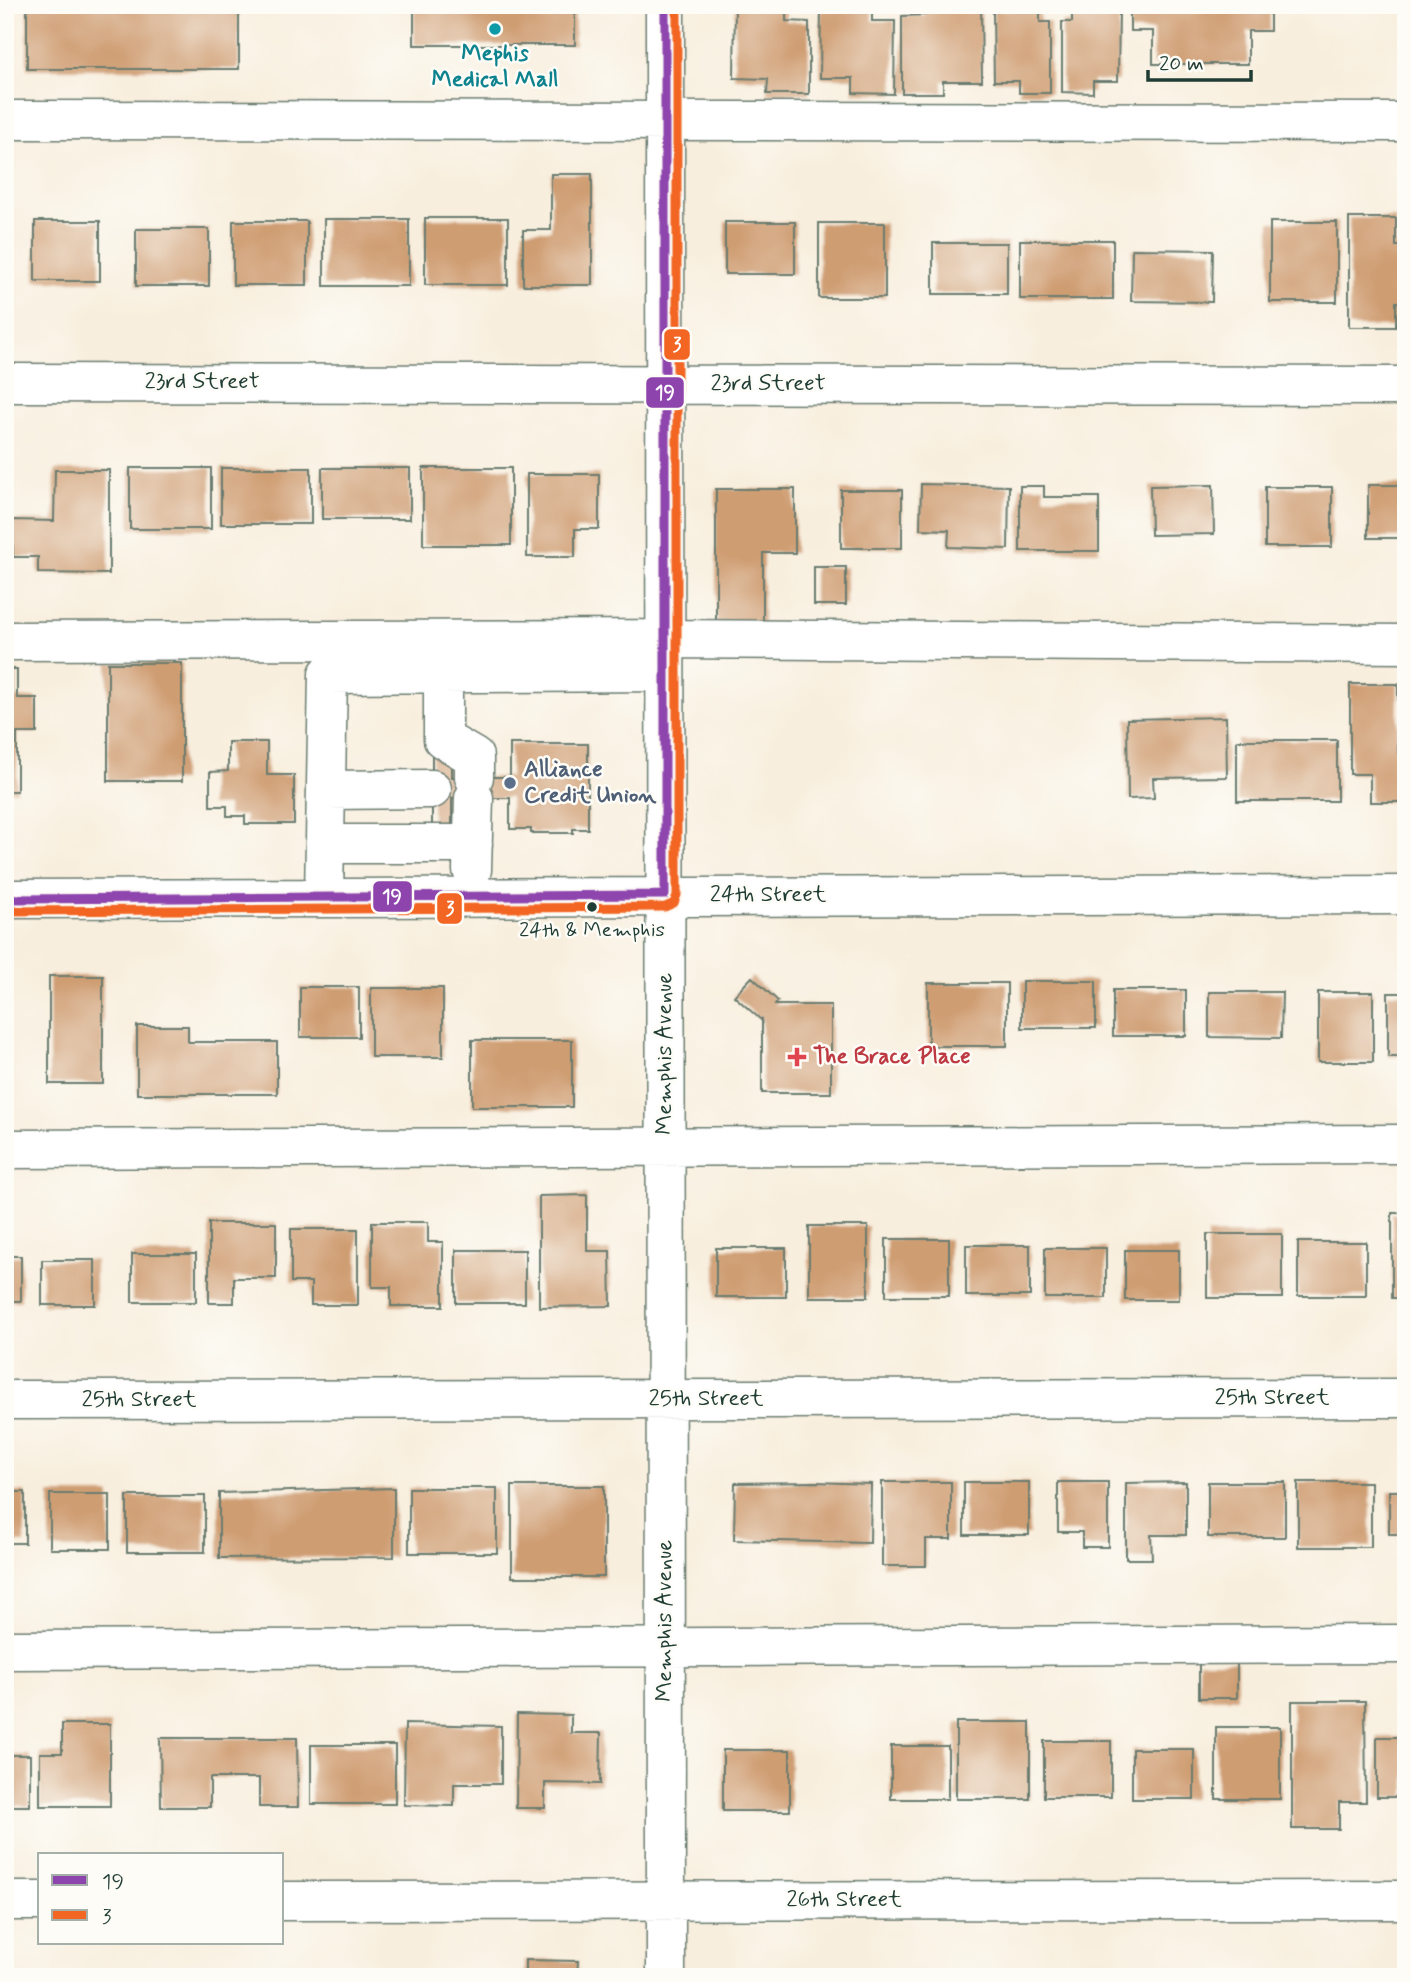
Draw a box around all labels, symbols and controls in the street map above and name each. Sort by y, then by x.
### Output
marker: Mephis Medical Mall [487,21,503,37]
scale bar [1148,38,1252,82]
place label: Mephis Medical Mall [432,39,558,95]
text: 20 m [1159,50,1204,78]
line badge: 3 [663,328,691,361]
text: 3 [673,333,682,358]
street label: 23rd Street [144,367,260,397]
street label: 23rd Street [710,369,826,399]
line badge: 19 [645,376,685,409]
text: 19 [655,381,675,406]
place label: Alliance Credit Union [524,755,657,811]
marker: Alliance Credit Union [502,775,518,791]
line badge: 19 [372,880,413,913]
street label: 24th Street [710,880,827,910]
text: 19 [382,885,402,910]
line badge: 3 [436,892,463,925]
text: 3 [446,897,455,922]
marker: 24th & Memphis [585,900,599,914]
place label: 24th & Memphis [519,916,665,944]
street label: Memphis Avenue [650,973,680,1135]
place label: The Brace Place [813,1042,971,1072]
marker: The Brace Place [787,1047,807,1067]
street label: 25th Street [1215,1383,1330,1413]
street label: 25th Street [649,1384,764,1414]
street label: 25th Street [82,1385,197,1415]
street label: Memphis Avenue [650,1540,680,1702]
legend [38,1853,284,1944]
text: 19 [102,1868,124,1896]
street label: 26th Street [786,1885,902,1915]
text: 3 [102,1903,112,1931]

